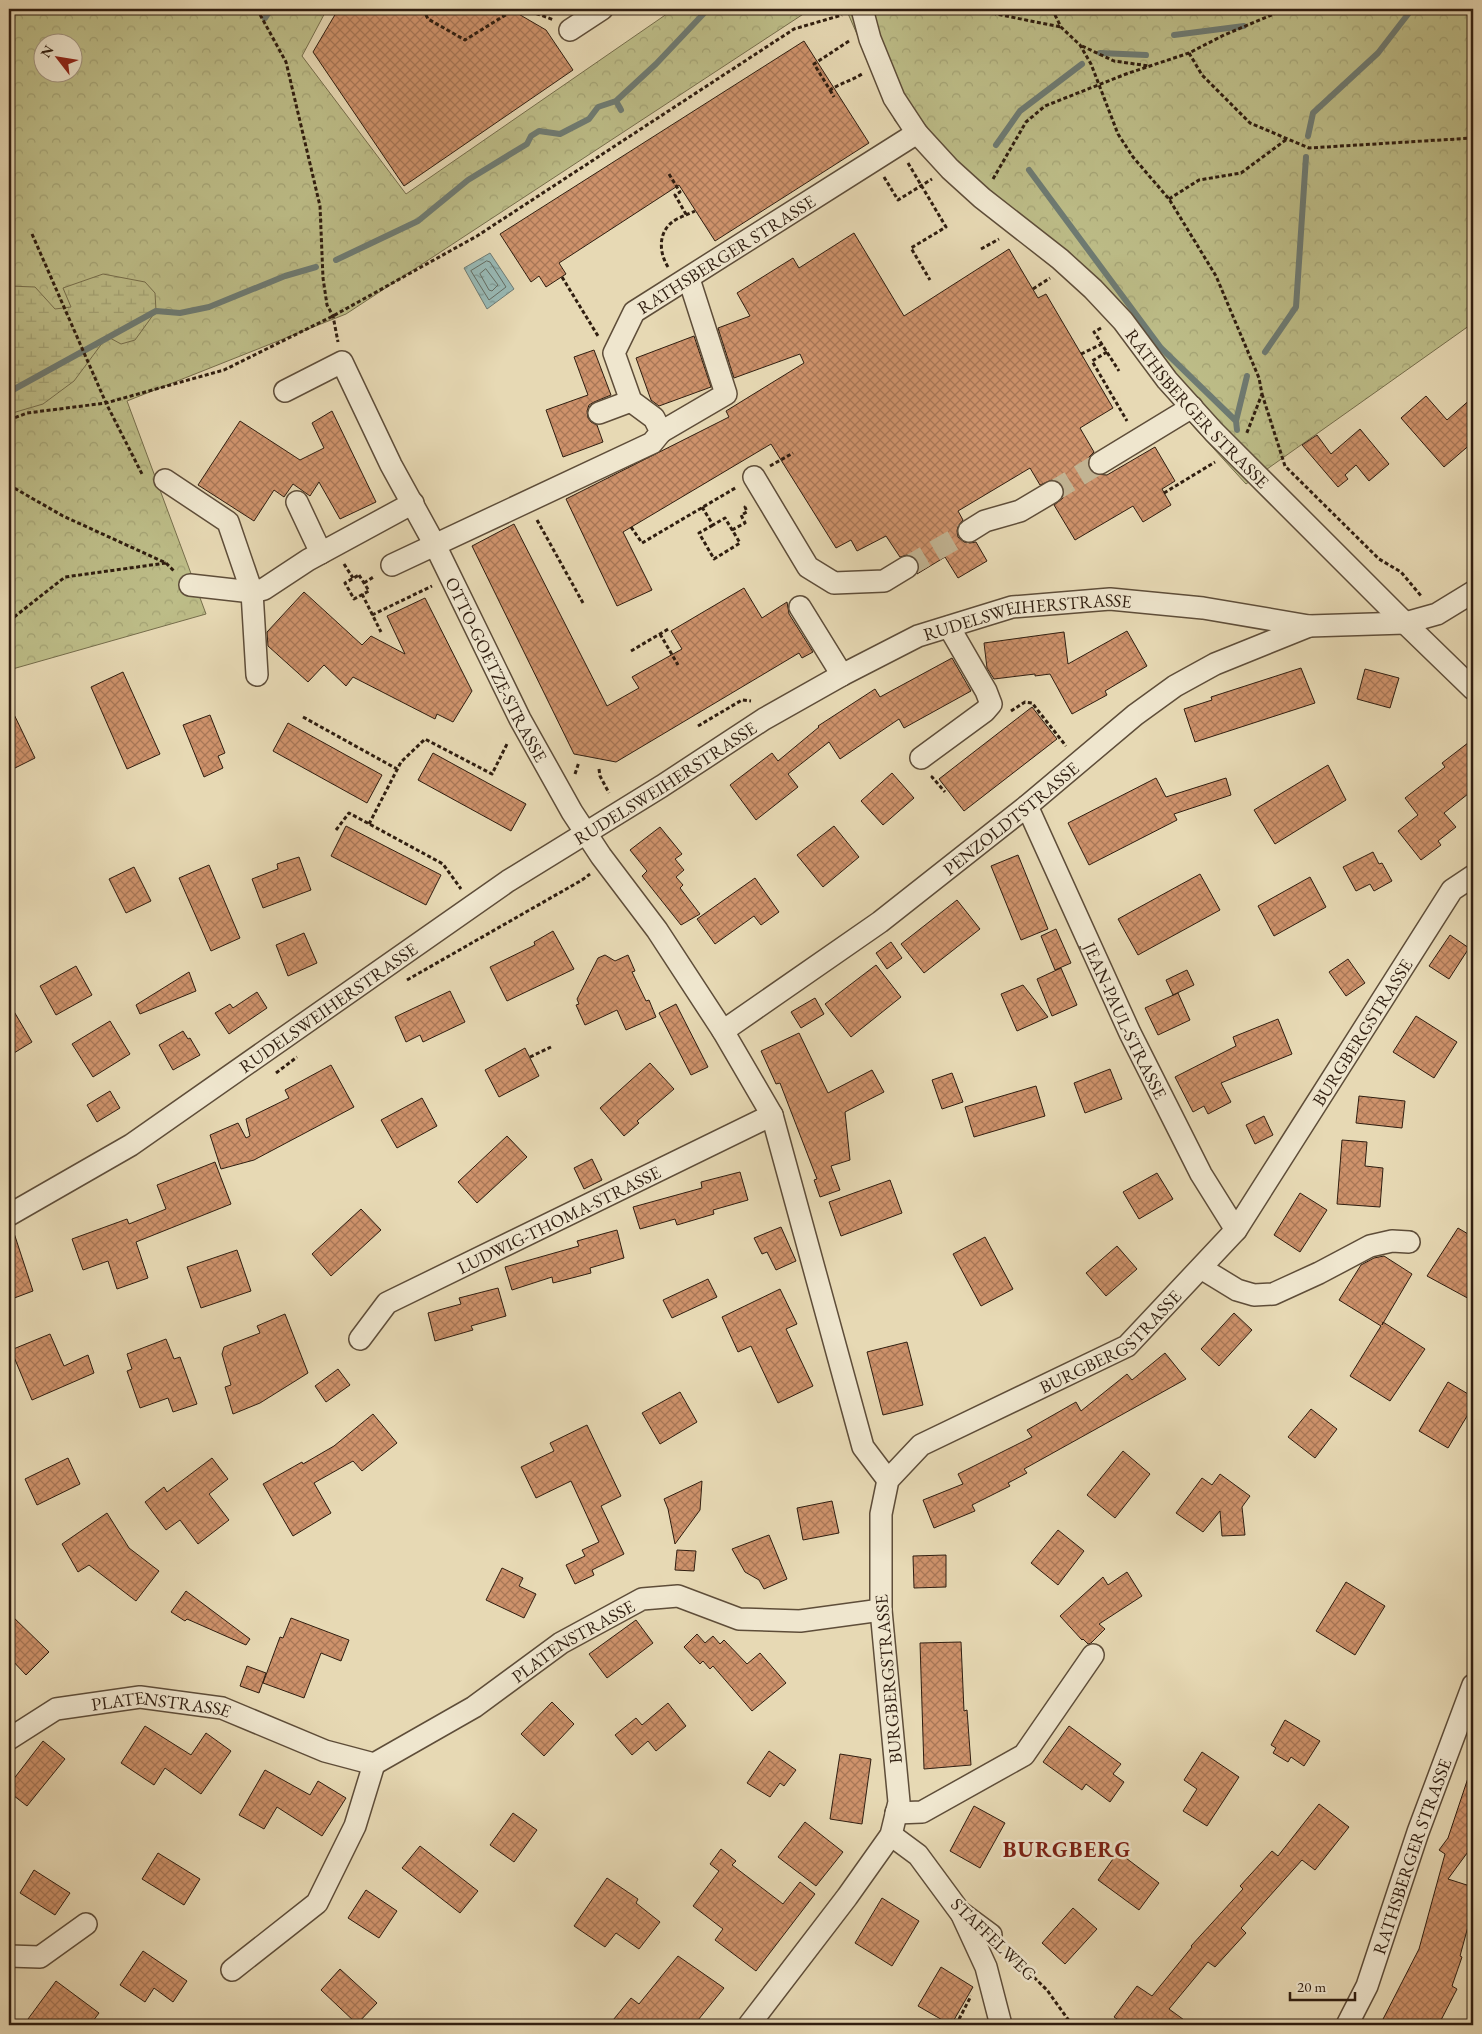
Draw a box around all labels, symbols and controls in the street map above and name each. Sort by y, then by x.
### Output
north arrow [32,32,82,82]
text: N [36,41,58,61]
street label: RATHSBERGER STRASSE [633,189,819,319]
street label: RATHSBERGER STRASSE [1121,324,1275,493]
street label: OTTO-GOETZE-STRASSE [441,573,553,766]
street label: RUDELSWEIHERSTRASSE [920,587,1133,645]
street label: RUDELSWEIHERSTRASSE [569,716,761,849]
street label: PENZOLDTSTRASSE [938,756,1083,880]
street label: RUDELSWEIHERSTRASSE [234,937,422,1078]
street label: JEAN-PAUL-STRASSE [1078,937,1173,1103]
street label: BURGBERGSTRASSE [1306,954,1417,1110]
street label: LUDWIG-THOMA-STRASSE [453,1160,664,1279]
street label: BURGBERGSTRASSE [1035,1285,1186,1398]
street label: BURGBERGSTRASSE [869,1593,907,1765]
street label: PLATENSTRASSE [506,1594,638,1687]
street label: PLATENSTRASSE [90,1685,235,1722]
street label: RATHSBERGER STRASSE [1367,1755,1456,1957]
district label: BURGBERG [1003,1835,1131,1864]
street label: STAFFELWEG [946,1892,1042,1986]
scale bar [1290,1969,1354,2001]
text: 20 m [1297,1977,1326,1996]

